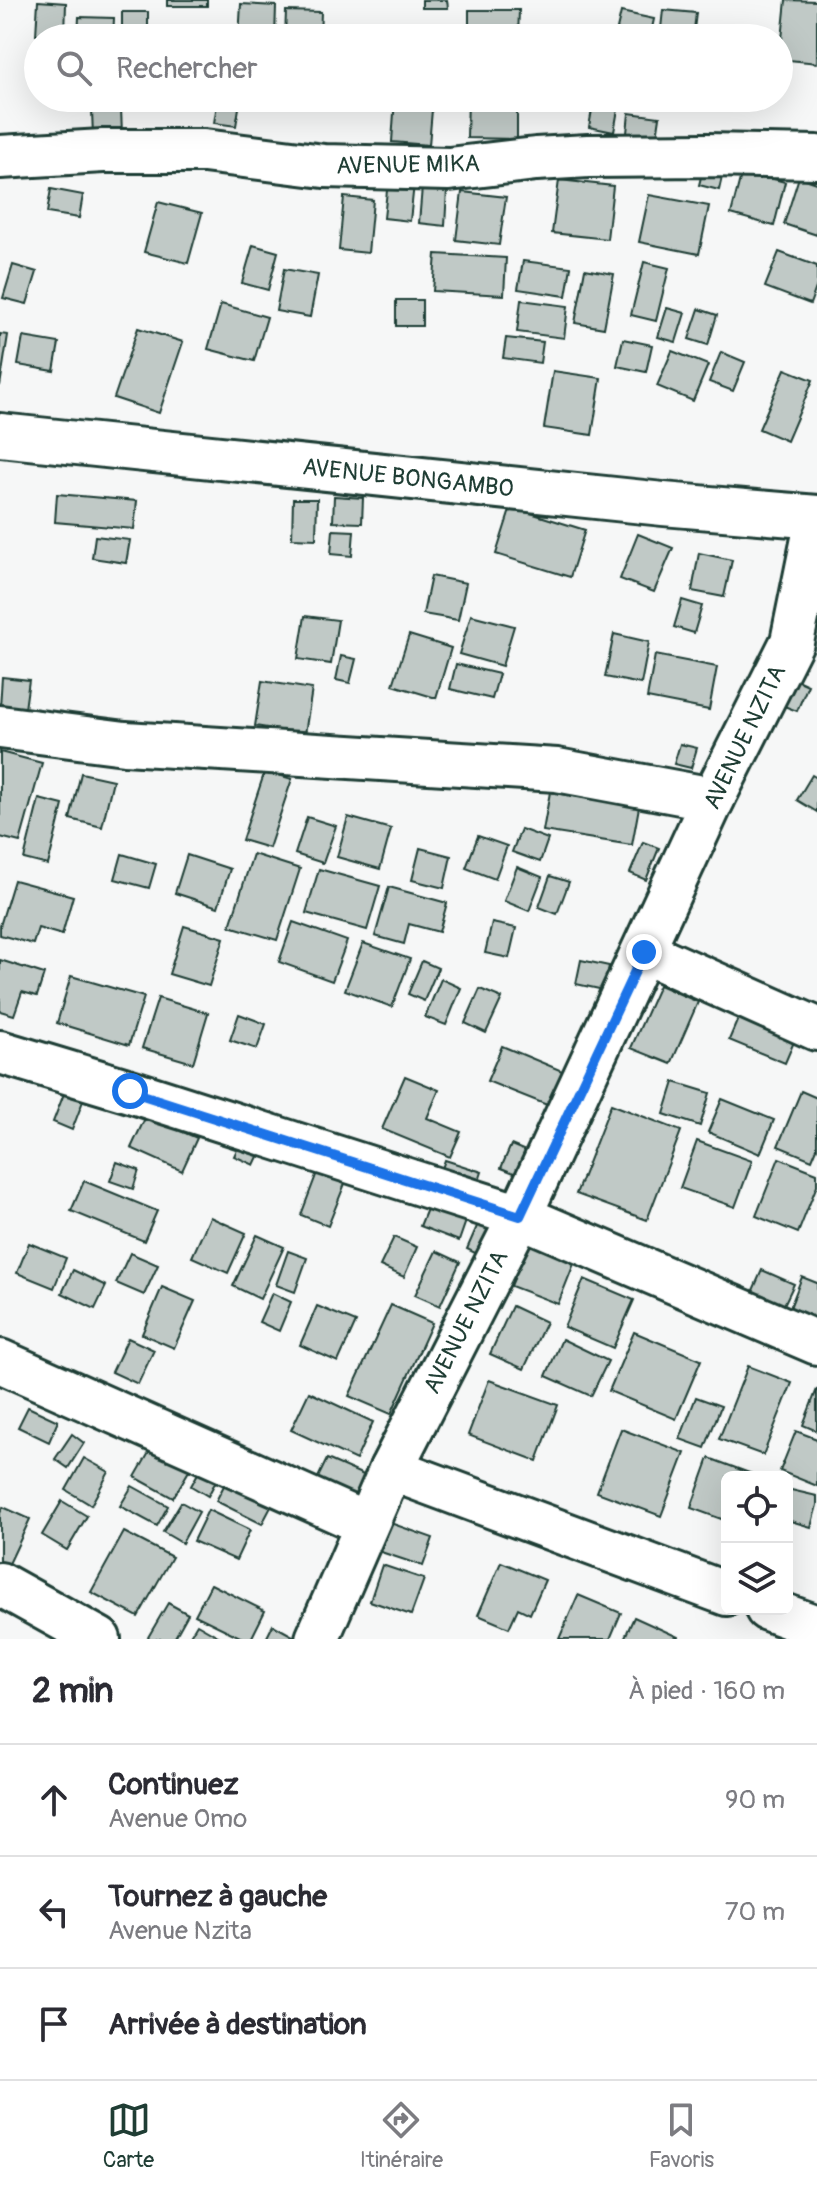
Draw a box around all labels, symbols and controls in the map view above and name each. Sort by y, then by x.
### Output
search box [24,24,793,112]
icon: search [52,46,96,90]
text: Rechercher [116,50,258,87]
street label: AVENUE MIKA [336,149,480,181]
street label: AVENUE BONGAMBO [301,452,515,504]
street label: AVENUE NZITA [698,660,792,814]
route end [626,934,662,970]
route start [112,1073,148,1109]
street label: AVENUE NZITA [417,1245,515,1399]
map controls [721,1471,793,1615]
button: locate [721,1471,793,1543]
button: layers [721,1543,793,1615]
text: 2 min [32,1670,114,1713]
text: À pied · 160 m [628,1675,785,1707]
text: Continuez [108,1766,239,1803]
icon: ahead [32,1778,76,1822]
text: 90 m [725,1784,785,1816]
text: Avenue Omo [108,1803,247,1835]
text: Tournez à gauche [108,1878,327,1915]
icon: left [32,1890,76,1934]
text: 70 m [725,1896,785,1928]
text: Avenue Nzita [108,1915,252,1947]
icon: arrive [32,2002,76,2046]
text: Arrivée à destination [108,2006,367,2043]
tab: Carte [103,2098,154,2174]
tab: Itinéraire [360,2098,443,2174]
tab: Favoris [649,2098,714,2174]

